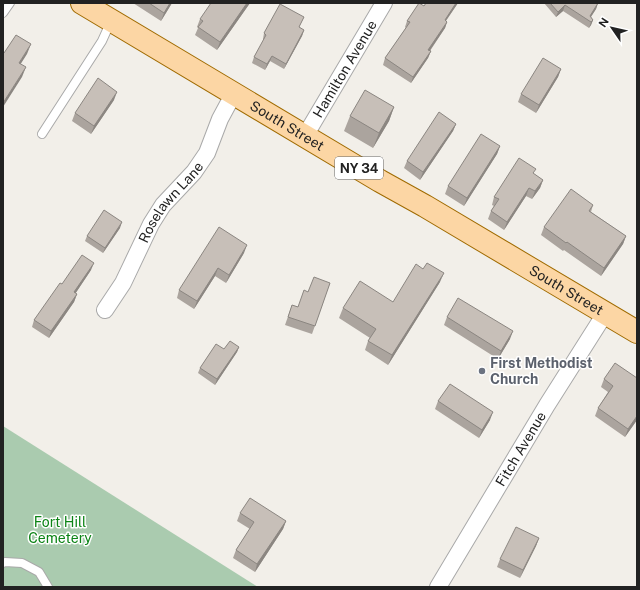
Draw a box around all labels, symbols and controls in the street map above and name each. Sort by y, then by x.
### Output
north arrow [592,8,632,48]
text: N [596,15,611,29]
street label: Hamilton Avenue [310,17,380,121]
street label: South Street [247,97,327,154]
road number: NY 34 [335,157,383,179]
street label: Roselawn Lane [135,159,207,245]
street label: South Street [526,262,606,318]
place label: First Methodist Church [490,355,593,387]
marker: First Methodist Church [477,366,487,376]
street label: Fitch Avenue [492,409,549,489]
park label: Fort Hill Cemetery [28,514,92,546]

